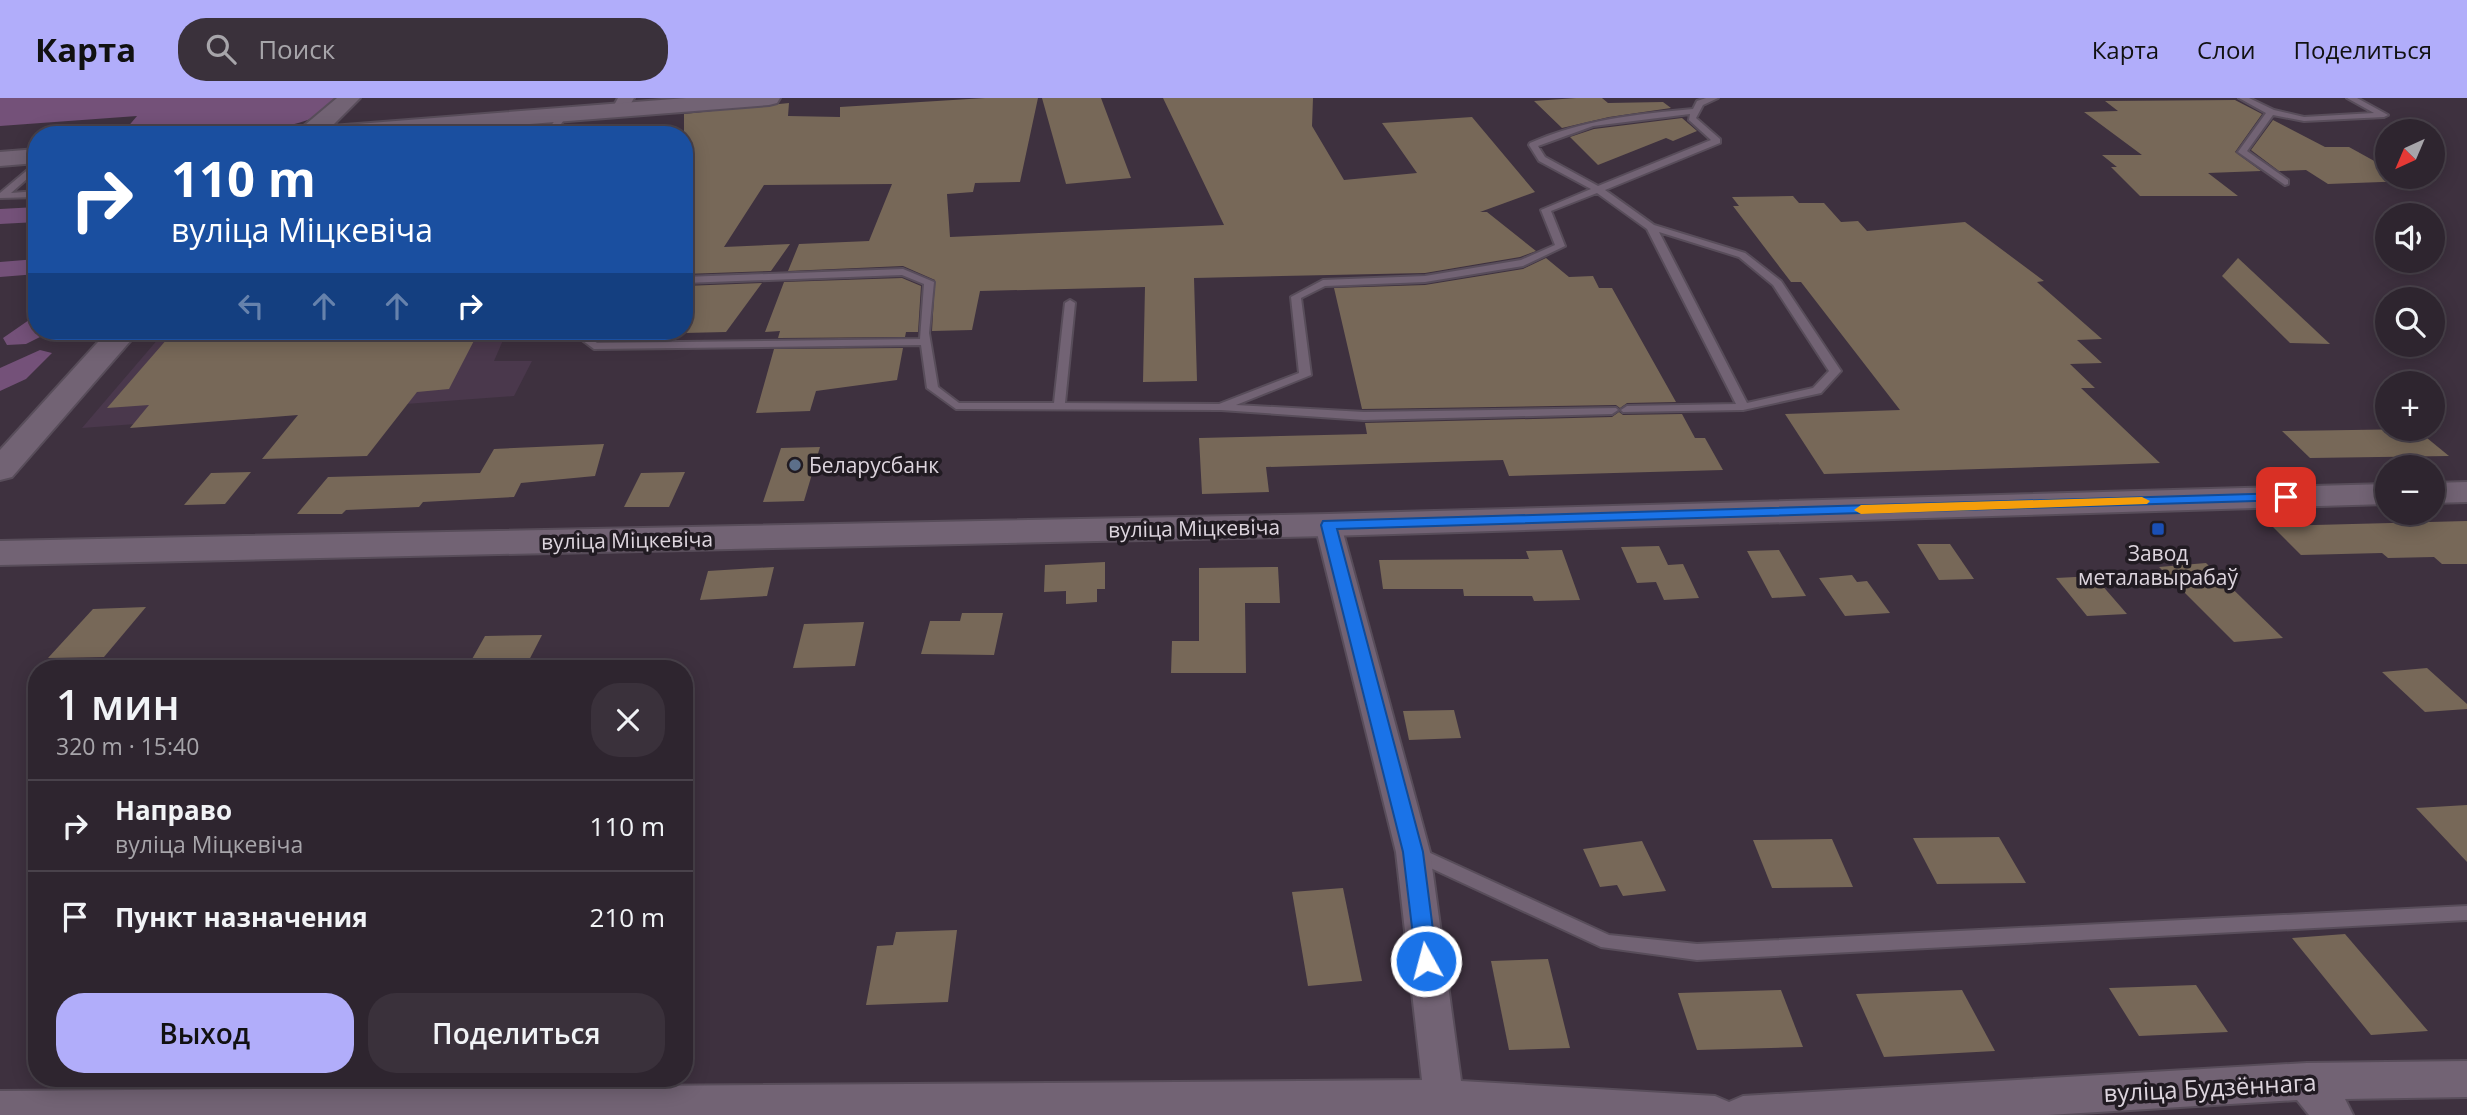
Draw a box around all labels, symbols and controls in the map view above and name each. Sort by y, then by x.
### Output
search box [178,18,668,81]
text: Карта [35,27,136,72]
icon: search [202,30,240,68]
text: Поиск [258,31,335,67]
text: Карта [2092,33,2159,66]
text: Слои [2197,33,2256,66]
text: Поделиться [2294,33,2432,66]
north arrow [2375,119,2445,189]
map controls [2375,119,2445,525]
text: 110 m [171,145,316,211]
icon: right [56,154,147,245]
button: sound [2375,203,2445,273]
text: вуліца Міцкевіча [171,208,433,251]
icon: left [232,287,270,325]
icon: ahead [305,287,343,325]
icon: ahead [378,287,416,325]
icon: right [451,287,489,325]
button: search [2375,287,2445,357]
button: + [2375,371,2445,441]
place label: Беларусбанк [809,451,939,479]
button: − [2375,455,2445,525]
marker: Беларусбанк [787,457,803,473]
pin [2256,467,2316,527]
icon: arrive [2267,478,2305,516]
street label: вуліца Міцкевіча [1108,513,1280,543]
marker: Завод металавырабаў [2150,521,2166,537]
street label: вуліца Міцкевіча [541,525,713,555]
place label: Завод металавырабаў [2078,539,2238,591]
text: 1 мин [56,675,180,732]
button: close [591,683,665,757]
text: 320 m · 15:40 [56,730,199,762]
text: Направо [115,792,232,828]
icon: right [56,807,94,845]
text: 110 m [590,808,665,844]
text: вуліца Міцкевіча [115,828,303,860]
icon: arrive [56,898,94,936]
text: Пункт назначения [115,899,368,935]
text: 210 m [590,899,665,935]
position arrow [1389,924,1463,998]
button: Выход [56,993,354,1073]
button: Поделиться [368,993,665,1073]
street label: вуліца Будзённага [2103,1065,2317,1109]

